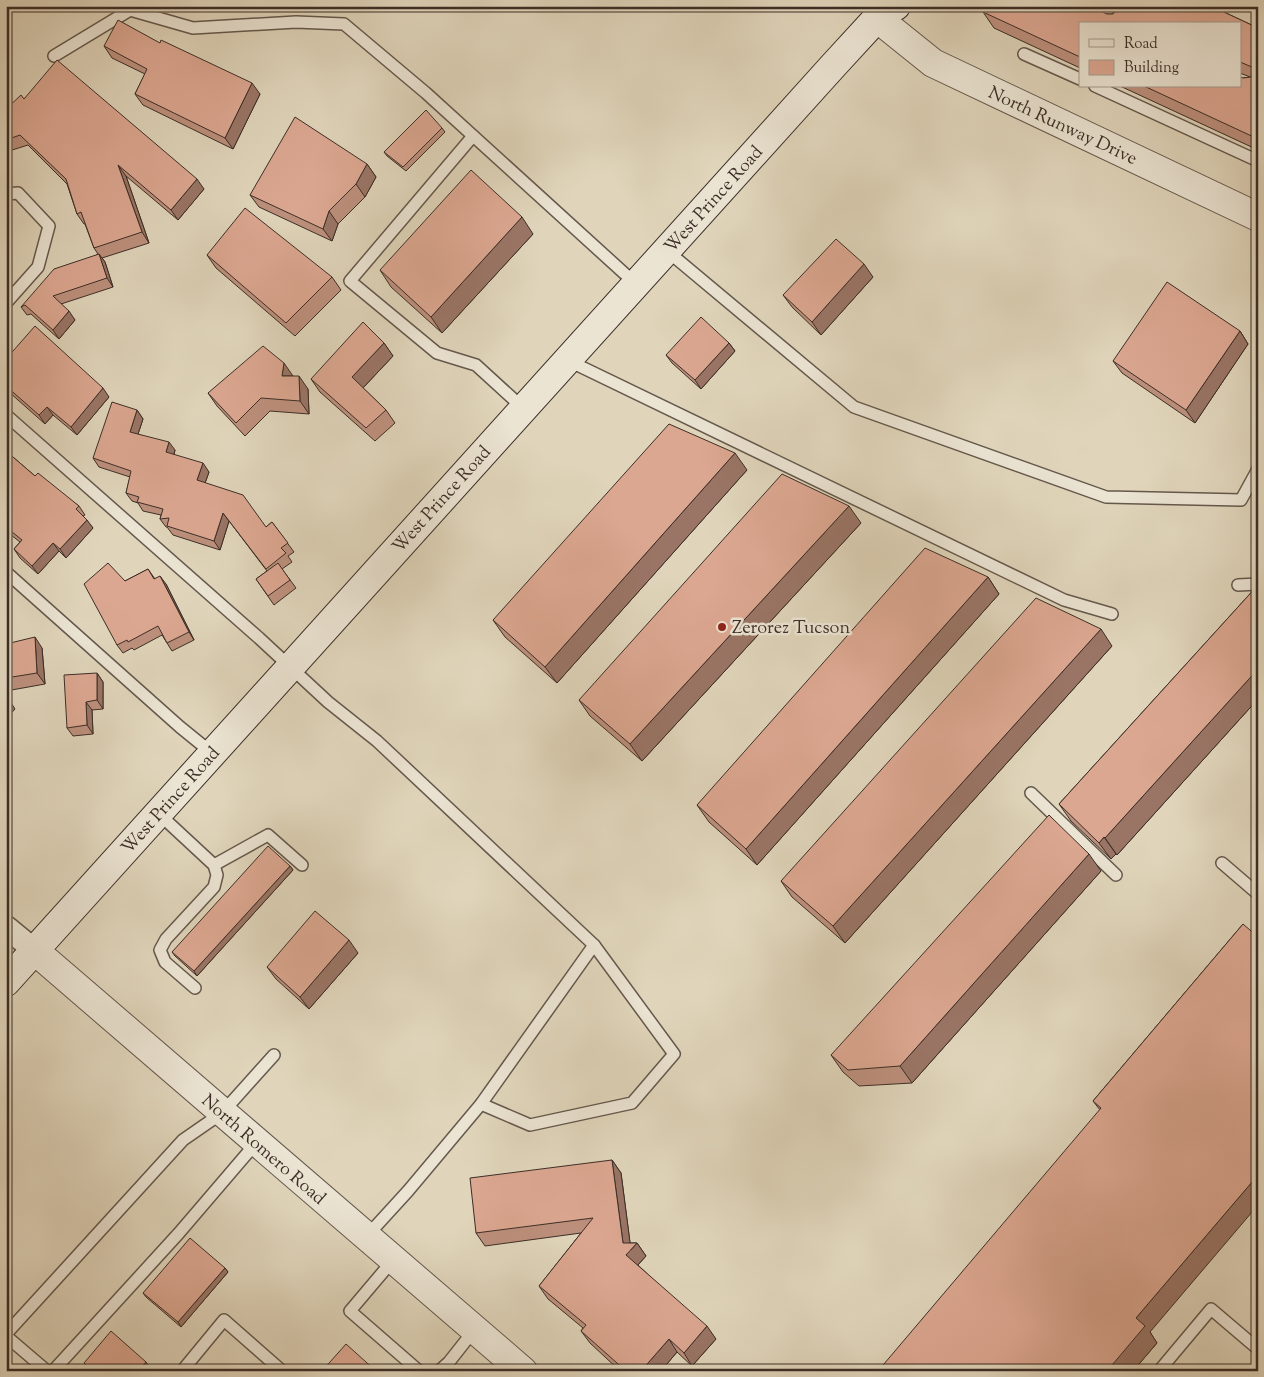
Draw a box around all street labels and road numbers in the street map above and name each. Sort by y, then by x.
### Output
street label: North Runway Drive [983,81,1141,173]
street label: West Prince Road [659,141,770,260]
street label: West Prince Road [387,441,498,560]
street label: West Prince Road [116,742,227,861]
street label: North Romero Road [195,1089,331,1212]

